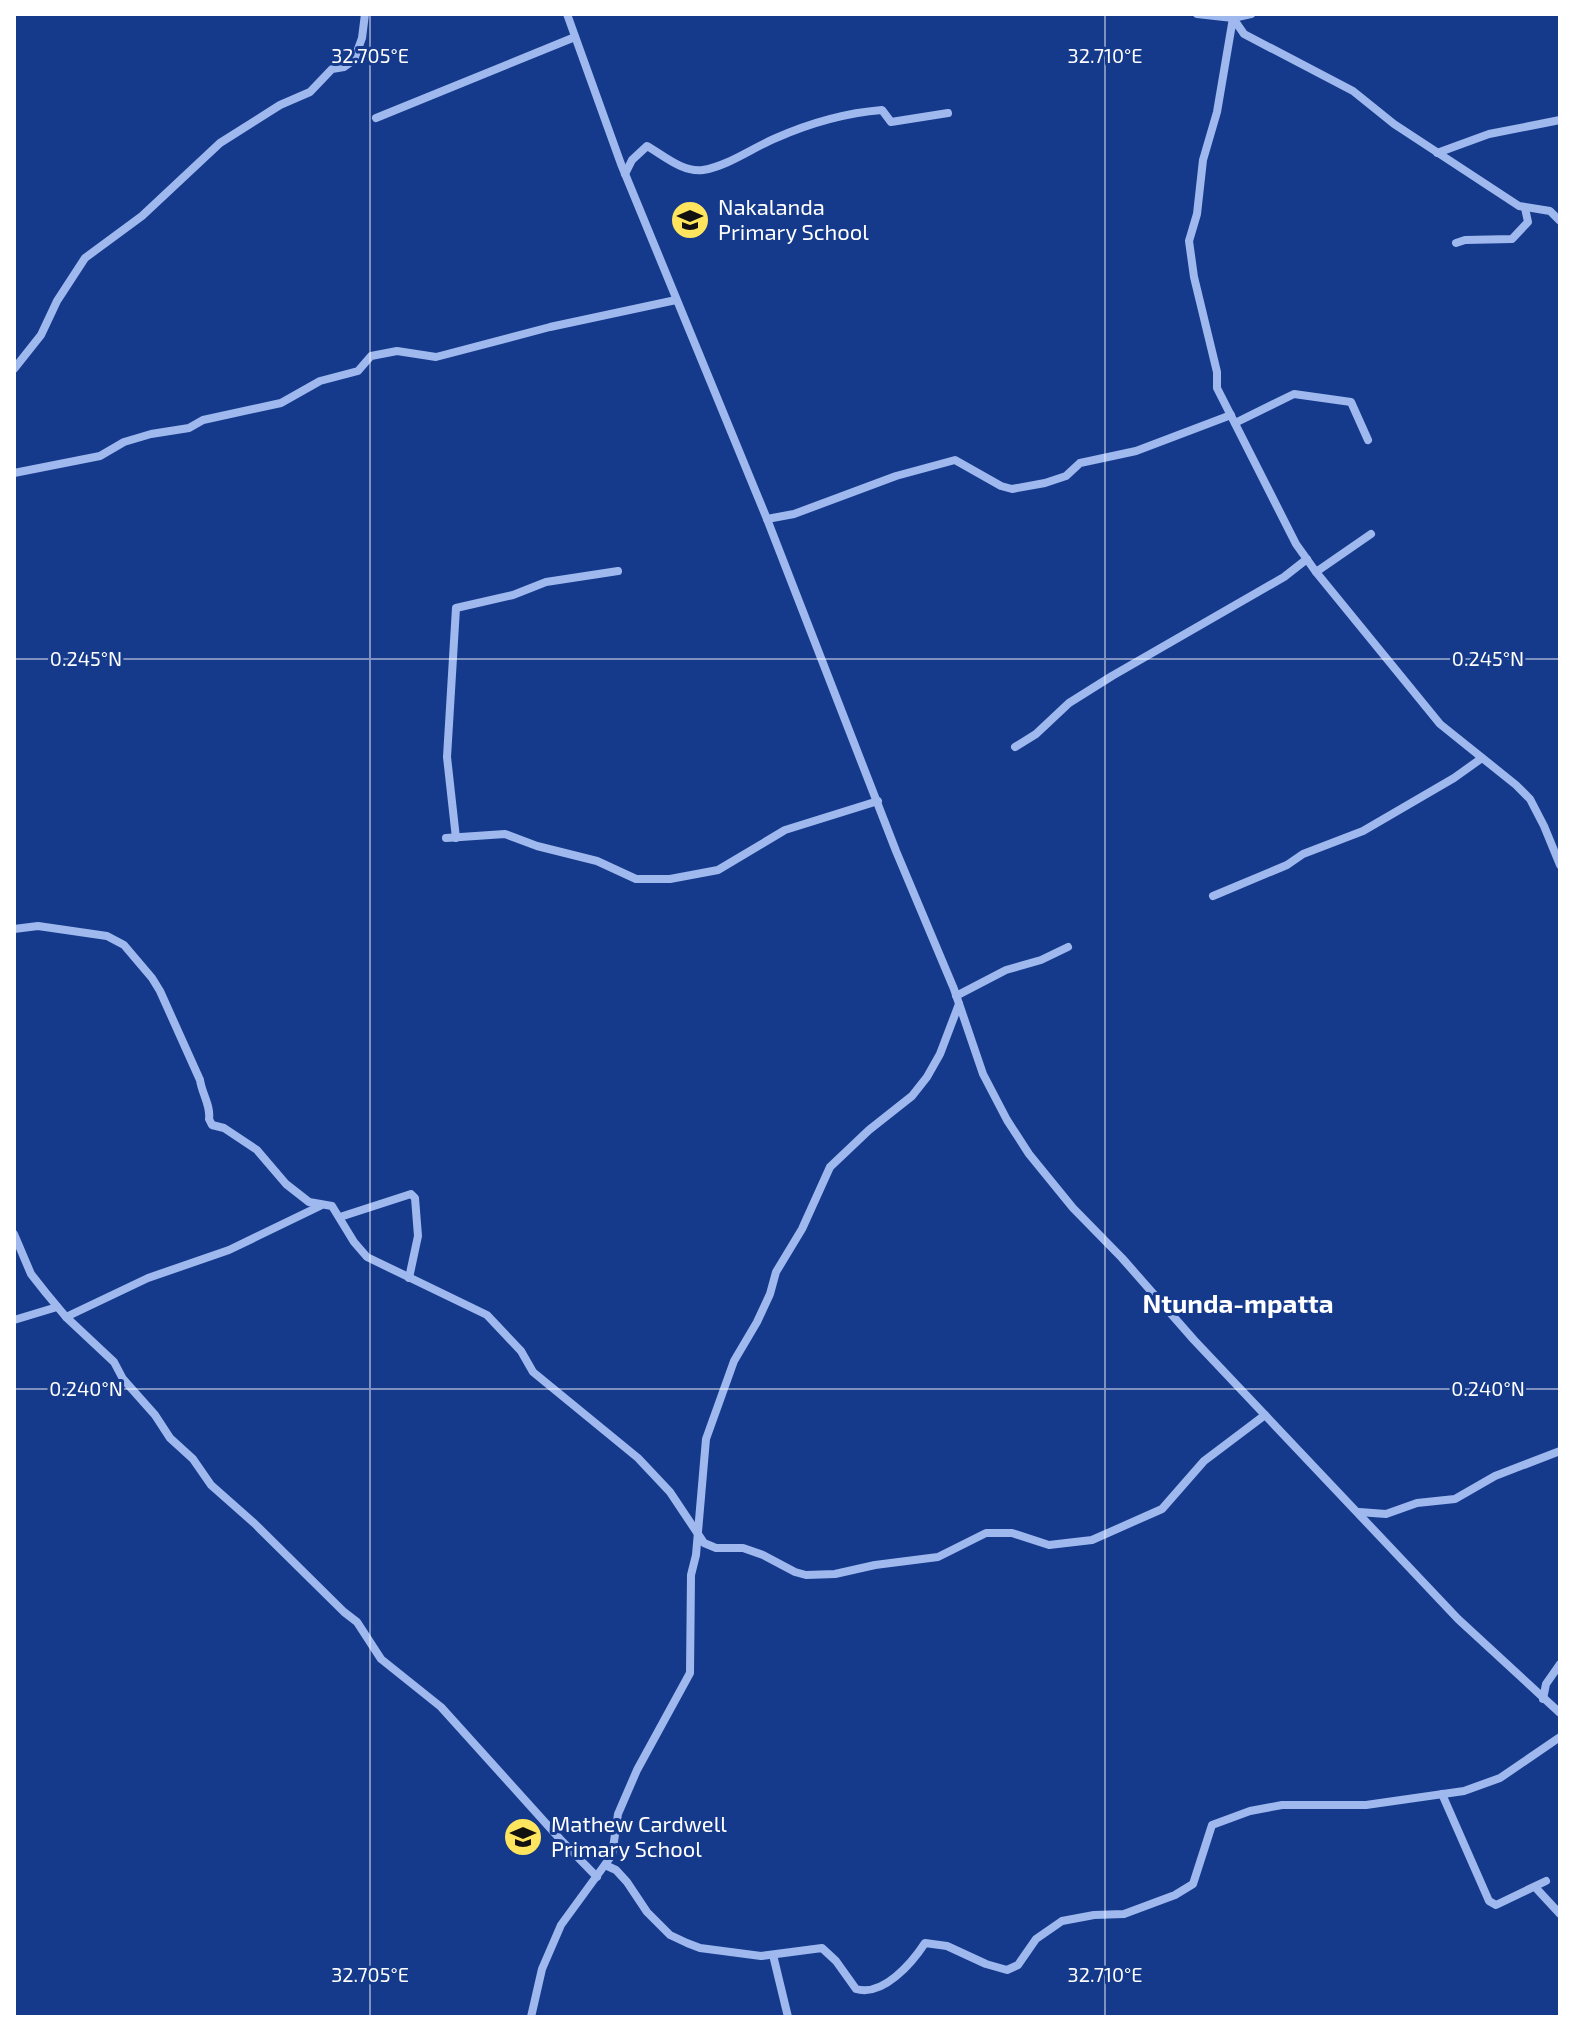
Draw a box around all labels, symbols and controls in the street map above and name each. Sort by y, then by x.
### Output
text: 32.705°E [331,43,409,67]
text: 32.710°E [1068,43,1142,67]
place label: Nakalanda Primary School [718,193,869,244]
school or university icon: Nakalanda Primary School [669,199,711,241]
text: 0.245°N [50,646,122,670]
text: 0.245°N [1452,646,1524,670]
district label: Ntunda-mpatta [1142,1287,1334,1318]
text: 0.240°N [49,1376,123,1400]
text: 0.240°N [1451,1376,1525,1400]
place label: Mathew Cardwell Primary School [551,1810,727,1861]
school or university icon: Mathew Cardwell Primary School [502,1816,544,1858]
text: 32.705°E [331,1962,409,1986]
text: 32.710°E [1068,1962,1142,1986]

